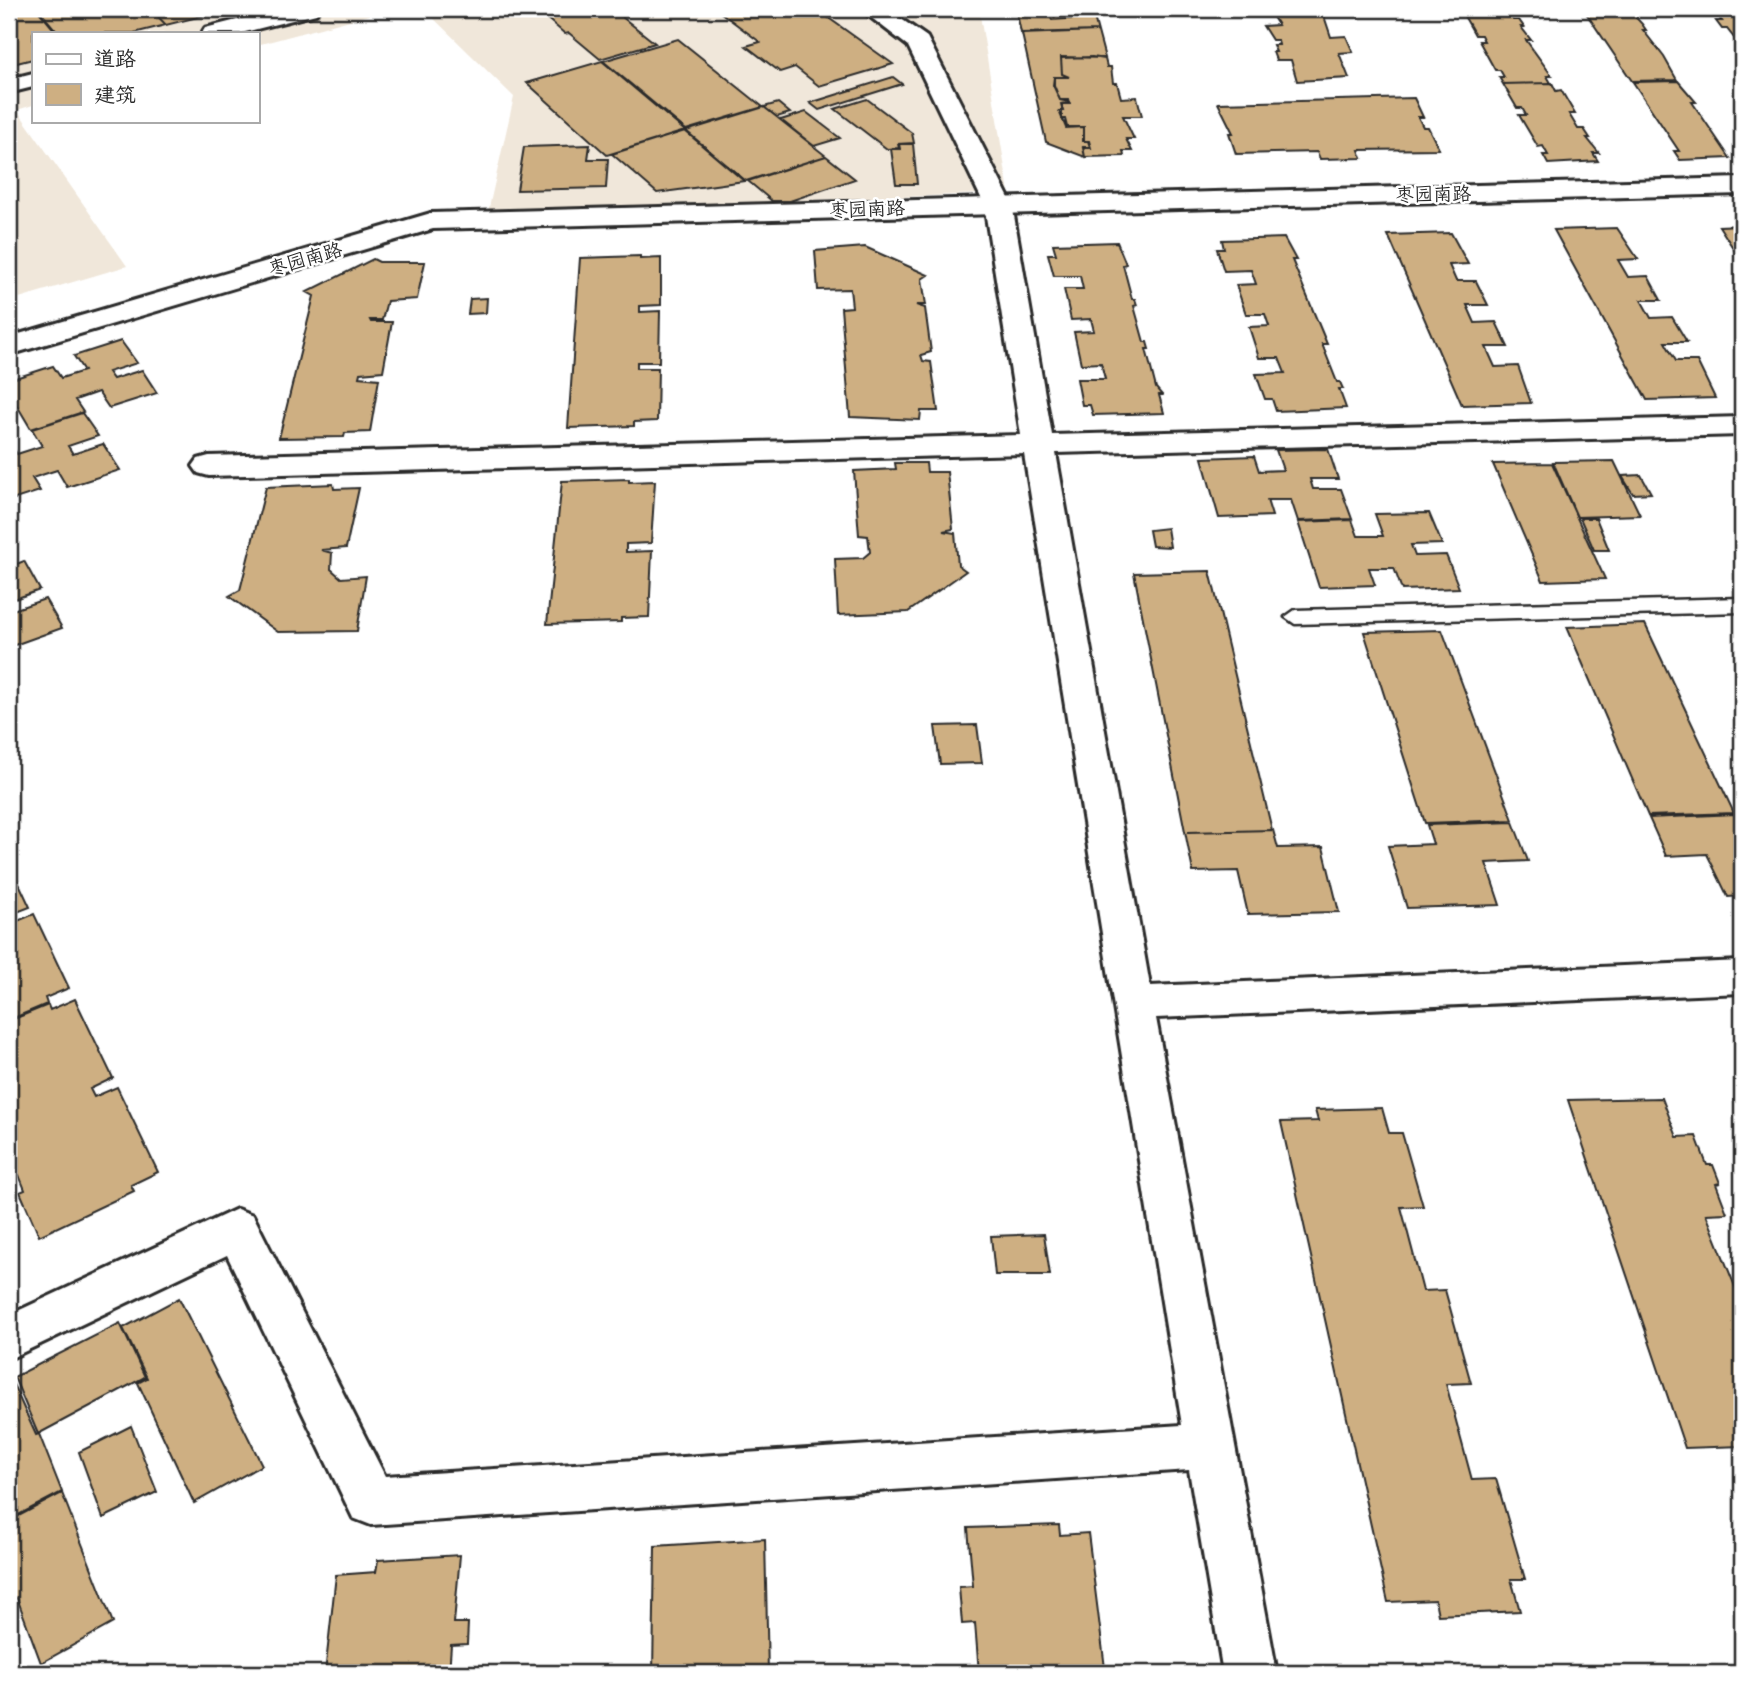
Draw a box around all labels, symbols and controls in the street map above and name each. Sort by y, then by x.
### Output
legend [32,32,259,122]
text: 道路 [94,44,136,71]
text: 建筑 [94,80,136,107]
street label: 枣园南路 [1395,180,1471,206]
street label: 枣园南路 [829,194,905,222]
street label: 枣园南路 [265,236,345,280]

